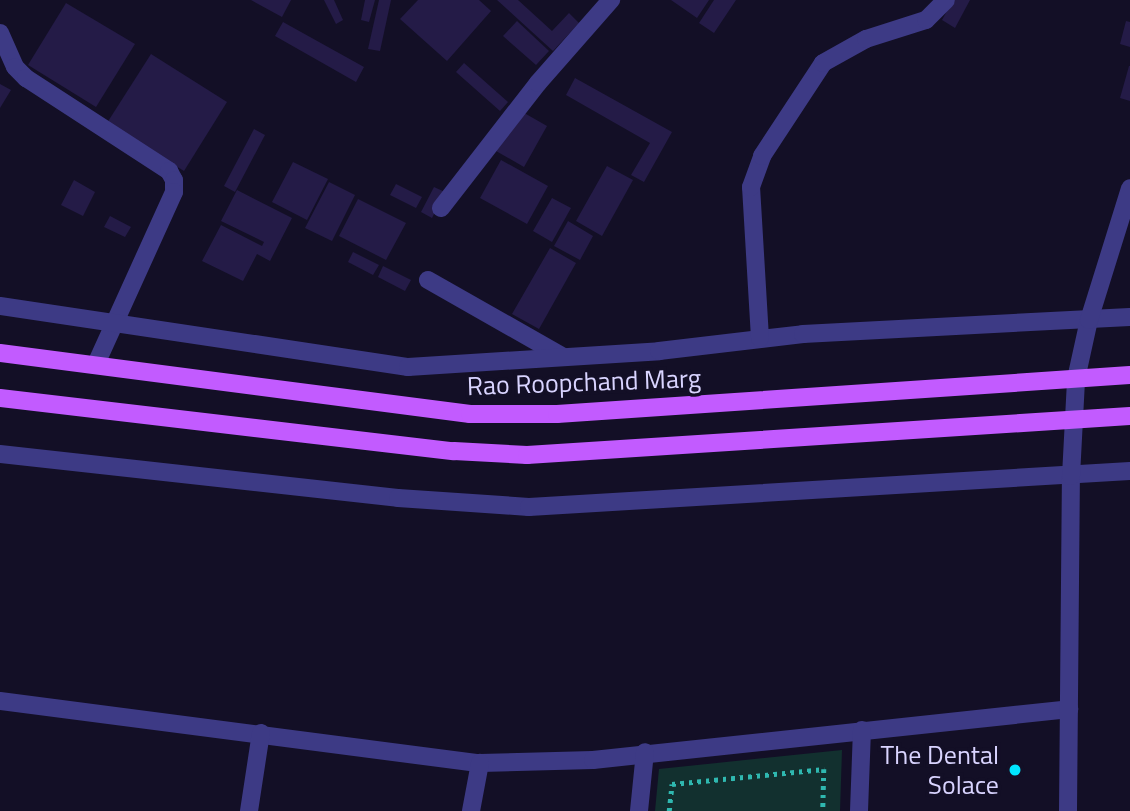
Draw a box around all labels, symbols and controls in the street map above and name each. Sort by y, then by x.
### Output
street label: Rao Roopchand Marg [466,362,702,402]
place label: The Dental Solace [881,739,999,800]
marker: The Dental Solace [1005,760,1025,780]

